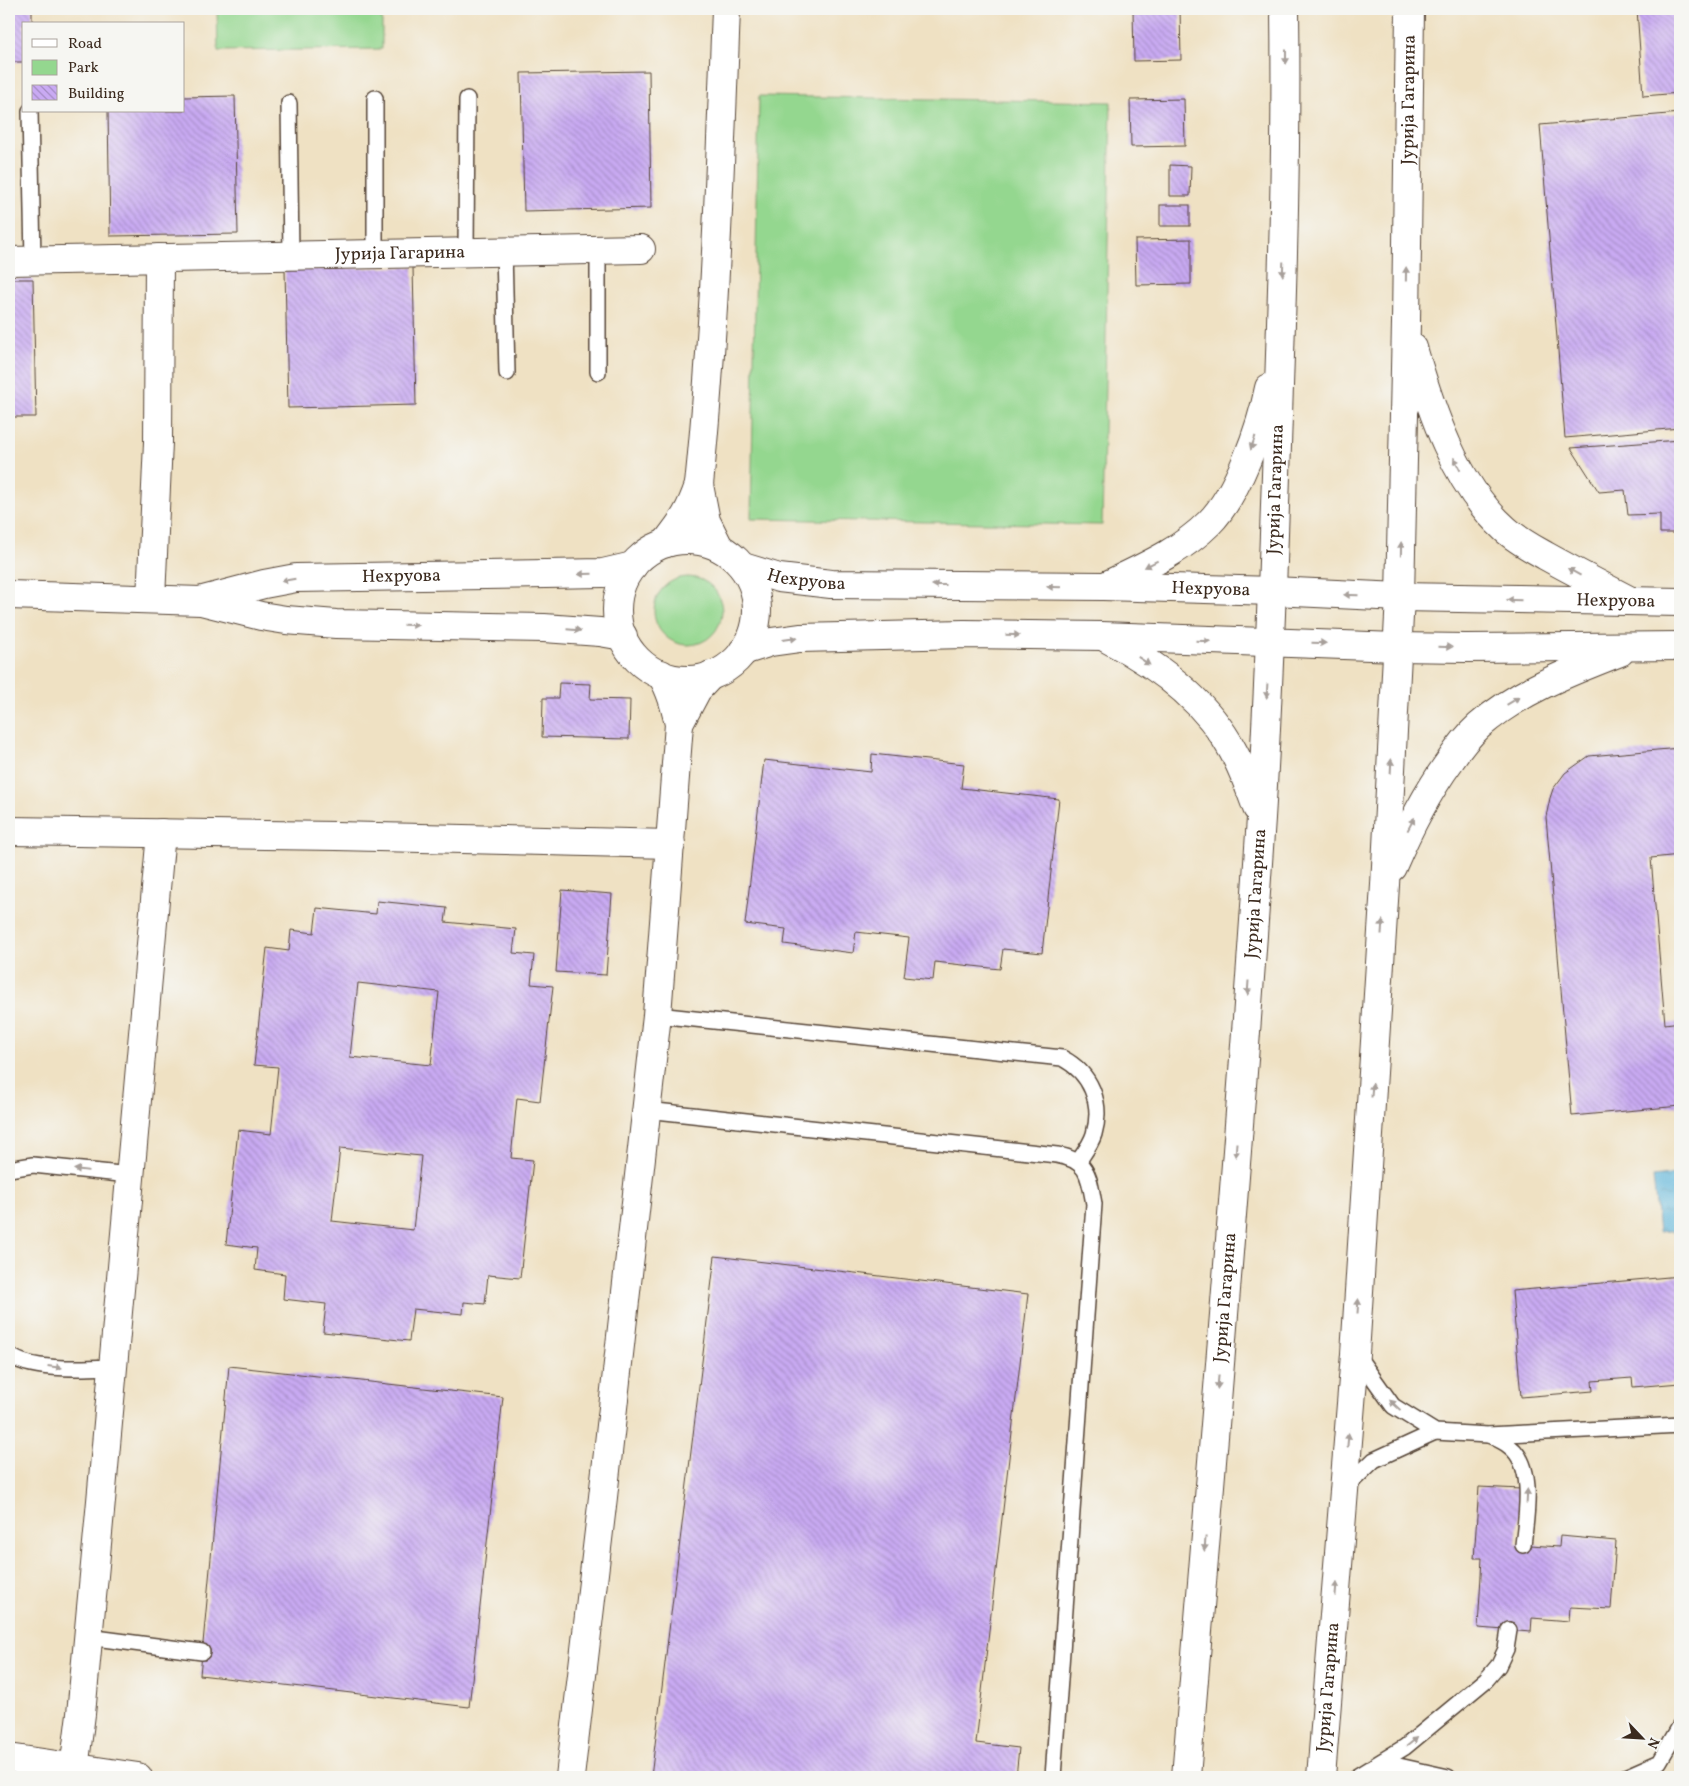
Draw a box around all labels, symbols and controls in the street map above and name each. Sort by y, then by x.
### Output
legend [22,22,185,112]
text: Road [68,34,102,55]
street label: Јурија Гагарина [1396,35,1422,165]
one-way arrow [1282,50,1290,66]
text: Park [68,58,99,79]
text: Building [68,84,125,105]
street label: Јурија Гагарина [335,240,465,267]
one-way arrow [1279,261,1287,277]
one-way arrow [1402,266,1410,282]
street label: Јурија Гагарина [1261,424,1290,555]
one-way arrow [1249,436,1257,451]
one-way arrow [1453,457,1461,471]
one-way arrow [1397,540,1405,556]
one-way arrow [1144,560,1159,568]
street label: Нехруова [362,563,441,589]
street label: Нехруова [764,563,846,597]
one-way arrow [1567,568,1581,576]
one-way arrow [577,570,593,578]
one-way arrow [280,576,296,584]
street label: Нехруова [1171,576,1251,603]
one-way arrow [931,580,947,588]
one-way arrow [1046,582,1062,590]
street label: Нехруова [1576,588,1655,614]
one-way arrow [1343,590,1359,598]
one-way arrow [1506,595,1522,603]
one-way arrow [404,621,420,629]
one-way arrow [566,626,582,634]
one-way arrow [1005,631,1021,639]
one-way arrow [783,635,799,643]
one-way arrow [1196,637,1212,645]
one-way arrow [1311,639,1327,647]
one-way arrow [1437,643,1453,651]
one-way arrow [1138,656,1151,666]
one-way arrow [1263,683,1271,699]
one-way arrow [1507,696,1520,705]
one-way arrow [1387,758,1395,774]
one-way arrow [1407,817,1415,831]
street label: Јурија Гагарина [1239,828,1273,960]
one-way arrow [1378,919,1386,935]
one-way arrow [1244,981,1252,997]
one-way arrow [1368,1081,1376,1097]
one-way arrow [1232,1143,1240,1159]
one-way arrow [73,1165,89,1173]
street label: Јурија Гагарина [1208,1232,1243,1364]
one-way arrow [1355,1297,1363,1313]
one-way arrow [47,1363,63,1371]
one-way arrow [1214,1375,1222,1391]
one-way arrow [1389,1399,1401,1411]
one-way arrow [1344,1432,1352,1448]
one-way arrow [1524,1488,1532,1504]
one-way arrow [1201,1536,1209,1552]
one-way arrow [1332,1581,1340,1597]
street label: Јурија Гагарина [1311,1621,1346,1753]
north arrow [1616,1714,1666,1764]
text: N [1642,1734,1663,1751]
one-way arrow [1405,1736,1418,1747]

